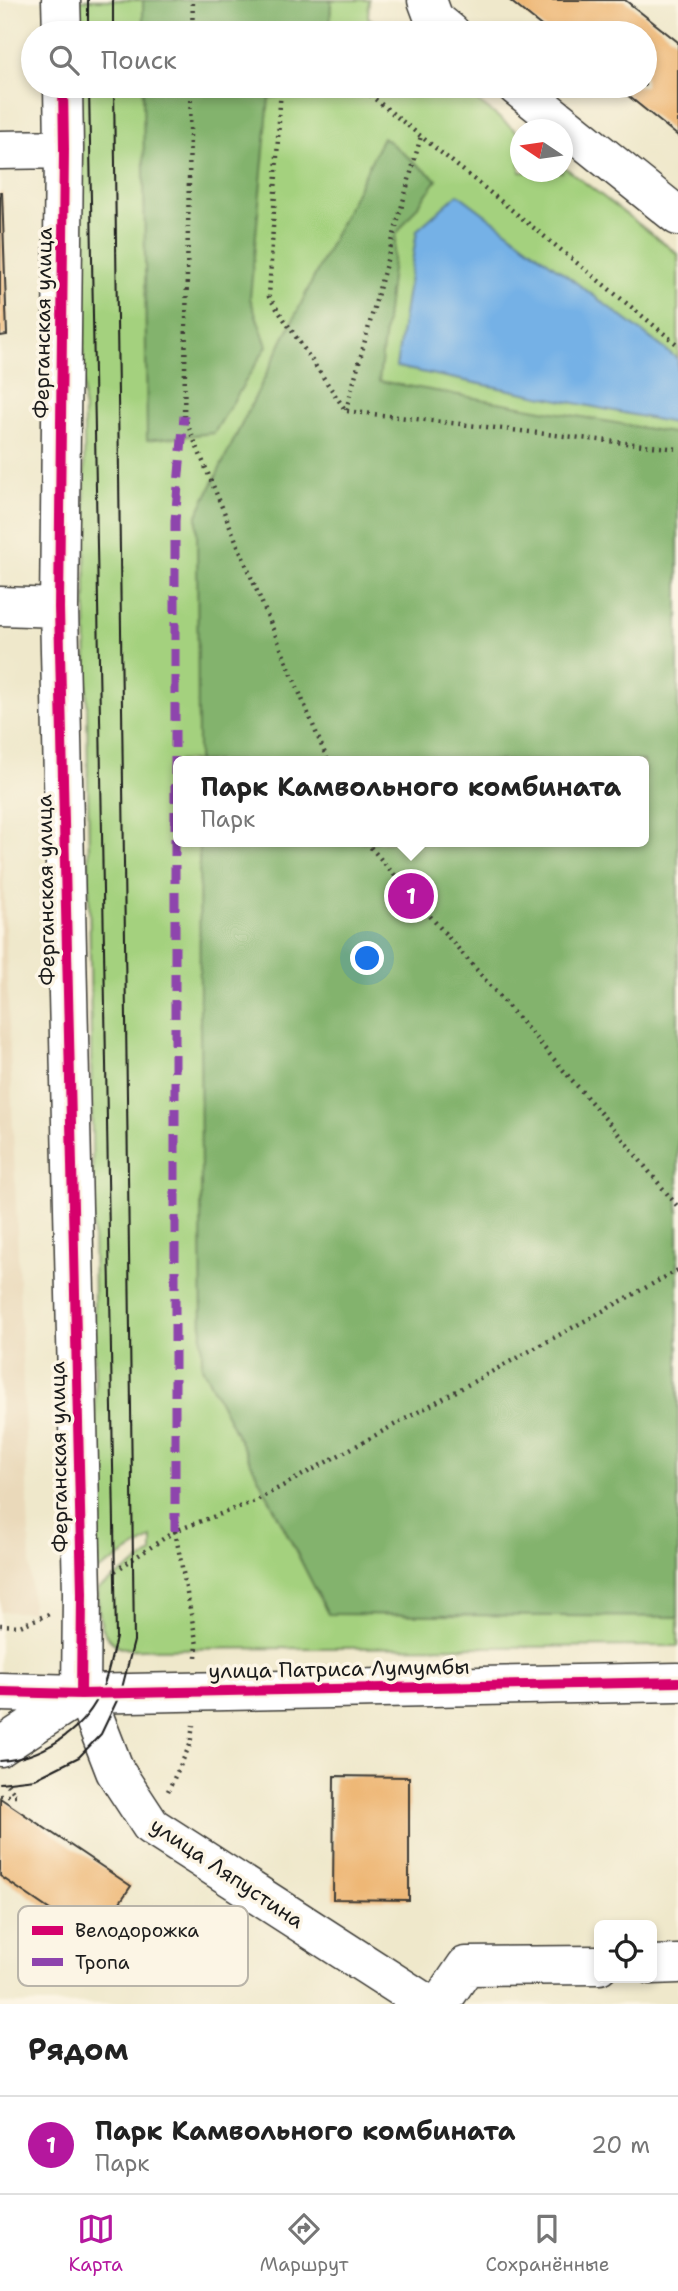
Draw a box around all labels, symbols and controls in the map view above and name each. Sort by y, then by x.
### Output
search box [21,21,657,98]
icon: search [45,41,83,79]
text: Поиск [101,42,177,77]
north arrow [510,119,573,182]
street label: Ферганская улица [27,227,59,419]
popup [173,756,649,847]
text: Парк Камвольного комбината [201,769,621,804]
street label: Ферганская улица [30,794,62,986]
text: Парк [201,804,255,834]
pin: 1 [388,870,434,922]
your location [350,941,384,975]
street label: Ферганская улица [43,1361,75,1553]
street label: улица Патриса Лумумбы [208,1653,470,1685]
street label: улица Ляпустина [145,1811,309,1935]
legend [18,1906,248,1986]
text: Велодорожка [75,1918,199,1943]
map controls [594,1920,657,1983]
button: locate [594,1920,657,1983]
text: Тропа [75,1950,130,1975]
text: Рядом [28,2029,128,2070]
text: Парк Камвольного комбината [95,2113,516,2148]
text: 1 [46,2130,56,2160]
text: 20 m [591,2130,650,2160]
text: Парк [95,2148,150,2178]
tab: Карта [68,2210,123,2277]
tab: Маршрут [260,2210,348,2277]
tab: Сохранённые [485,2210,610,2277]

